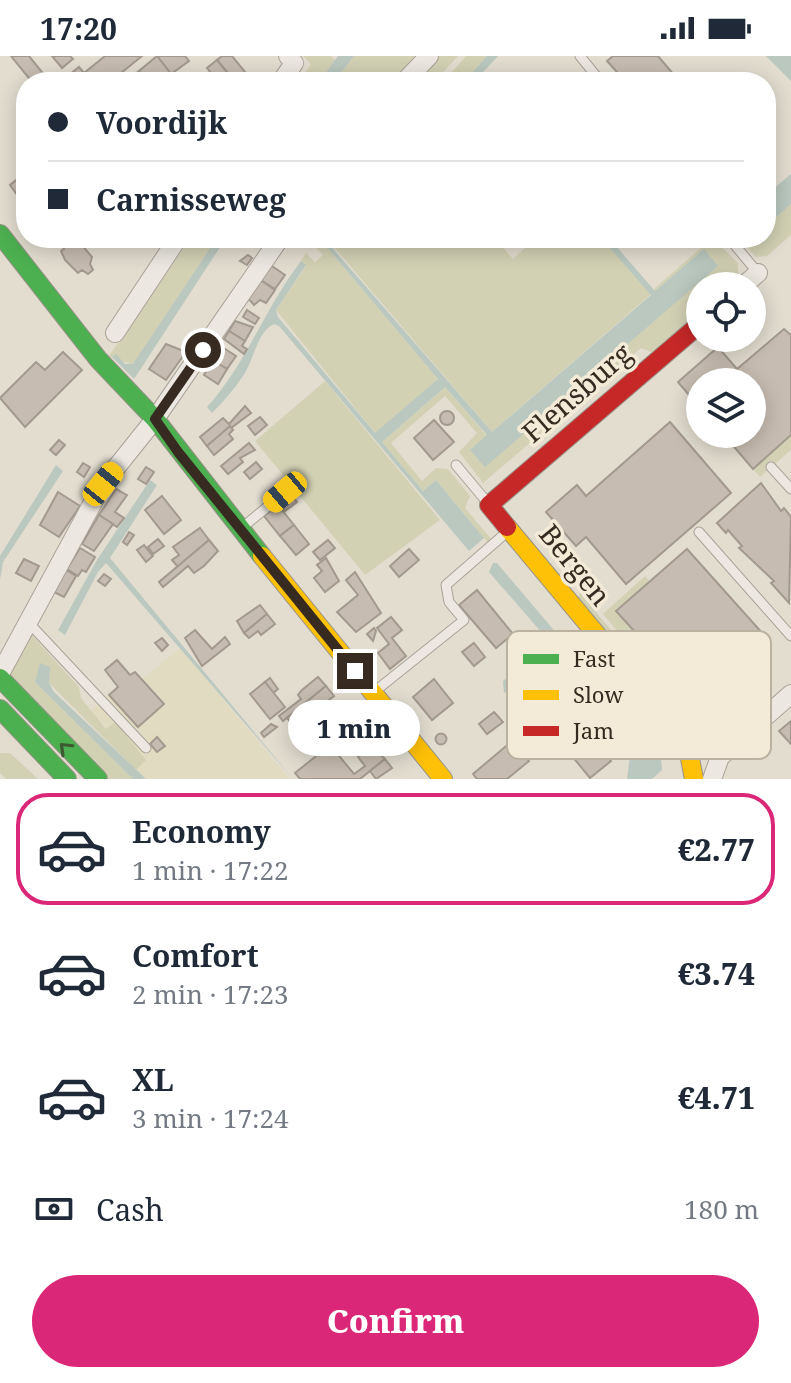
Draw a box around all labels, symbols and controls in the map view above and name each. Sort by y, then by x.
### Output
text: 17:20 [40,8,117,49]
text: Voordijk [96,102,227,143]
text: Carnisseweg [96,179,286,220]
map controls [686,272,766,448]
button: locate [686,272,766,352]
route start [185,332,221,368]
street label: Flensburg [513,334,639,451]
button: layers [686,368,766,448]
car [79,458,127,510]
car [259,467,311,517]
street label: Bergen [531,516,620,613]
legend [507,631,771,759]
text: Fast [573,643,615,673]
route end [337,653,373,689]
text: Slow [573,679,623,709]
callout: 1 min [289,699,421,755]
text: 1 min [317,710,391,746]
text: Jam [572,715,614,745]
one-way arrow [60,742,74,757]
text: Economy [132,811,271,852]
icon: car [36,813,108,885]
text: €2.77 [678,829,755,870]
text: 1 min · 17:22 [132,852,289,888]
text: Comfort [132,935,259,976]
icon: car [36,937,108,1009]
text: €3.74 [678,953,755,994]
text: 2 min · 17:23 [132,976,289,1012]
text: XL [132,1059,174,1100]
icon: car [36,1061,108,1133]
text: €4.71 [678,1077,755,1118]
text: 3 min · 17:24 [132,1100,289,1136]
icon: cash [32,1187,76,1231]
text: Cash [96,1189,164,1230]
text: 180 m [684,1191,759,1227]
button: Confirm [32,1275,759,1367]

